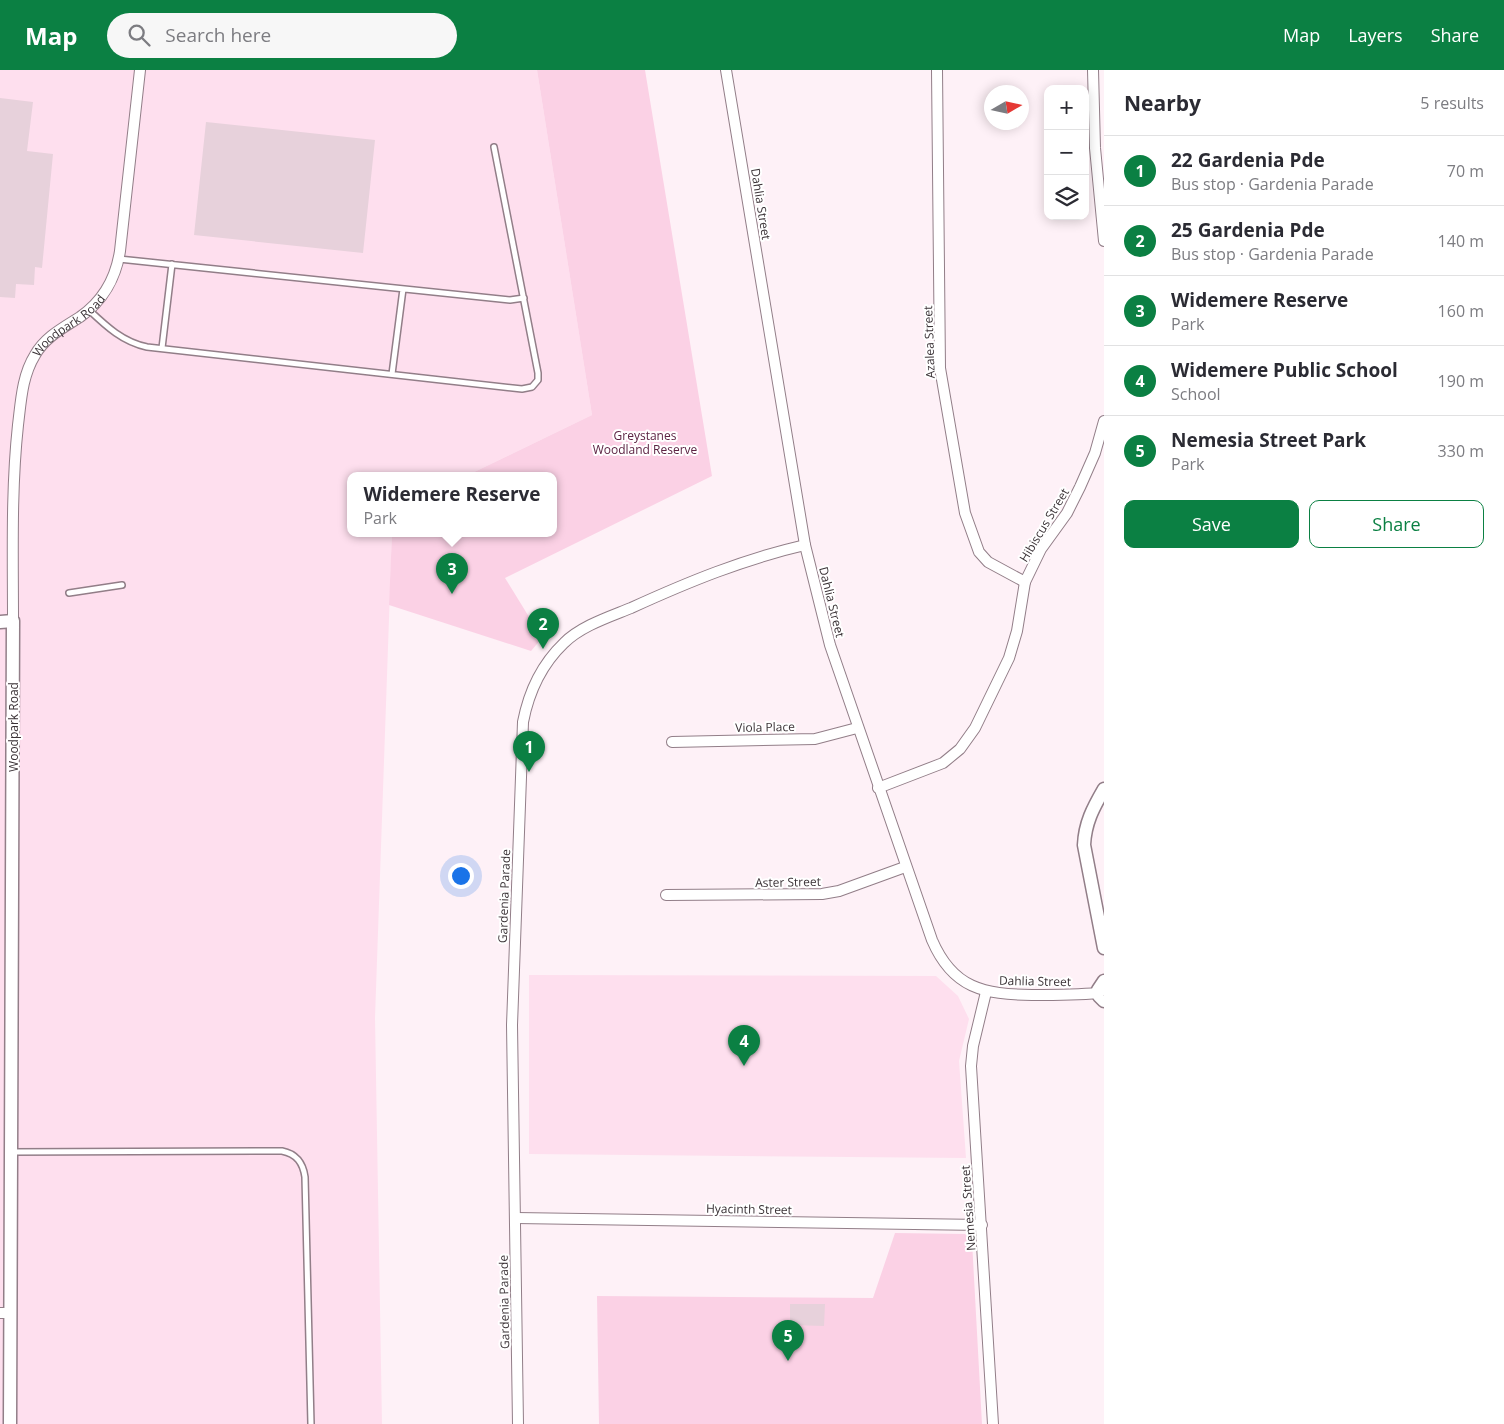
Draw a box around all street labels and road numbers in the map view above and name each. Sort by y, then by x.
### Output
street label: Dahlia Street [747,167,775,241]
street label: Woodpark Road [28,291,109,359]
street label: Azalea Street [919,305,939,379]
street label: Hibiscus Street [1015,485,1073,565]
street label: Dahlia Street [815,565,849,639]
street label: Woodpark Road [5,682,22,772]
street label: Viola Place [735,718,795,736]
street label: Gardenia Parade [494,848,514,943]
street label: Aster Street [755,873,821,891]
street label: Dahlia Street [999,972,1071,990]
street label: Nemesia Street [957,1165,979,1251]
street label: Hyacinth Street [706,1200,792,1218]
street label: Gardenia Parade [495,1255,513,1349]

